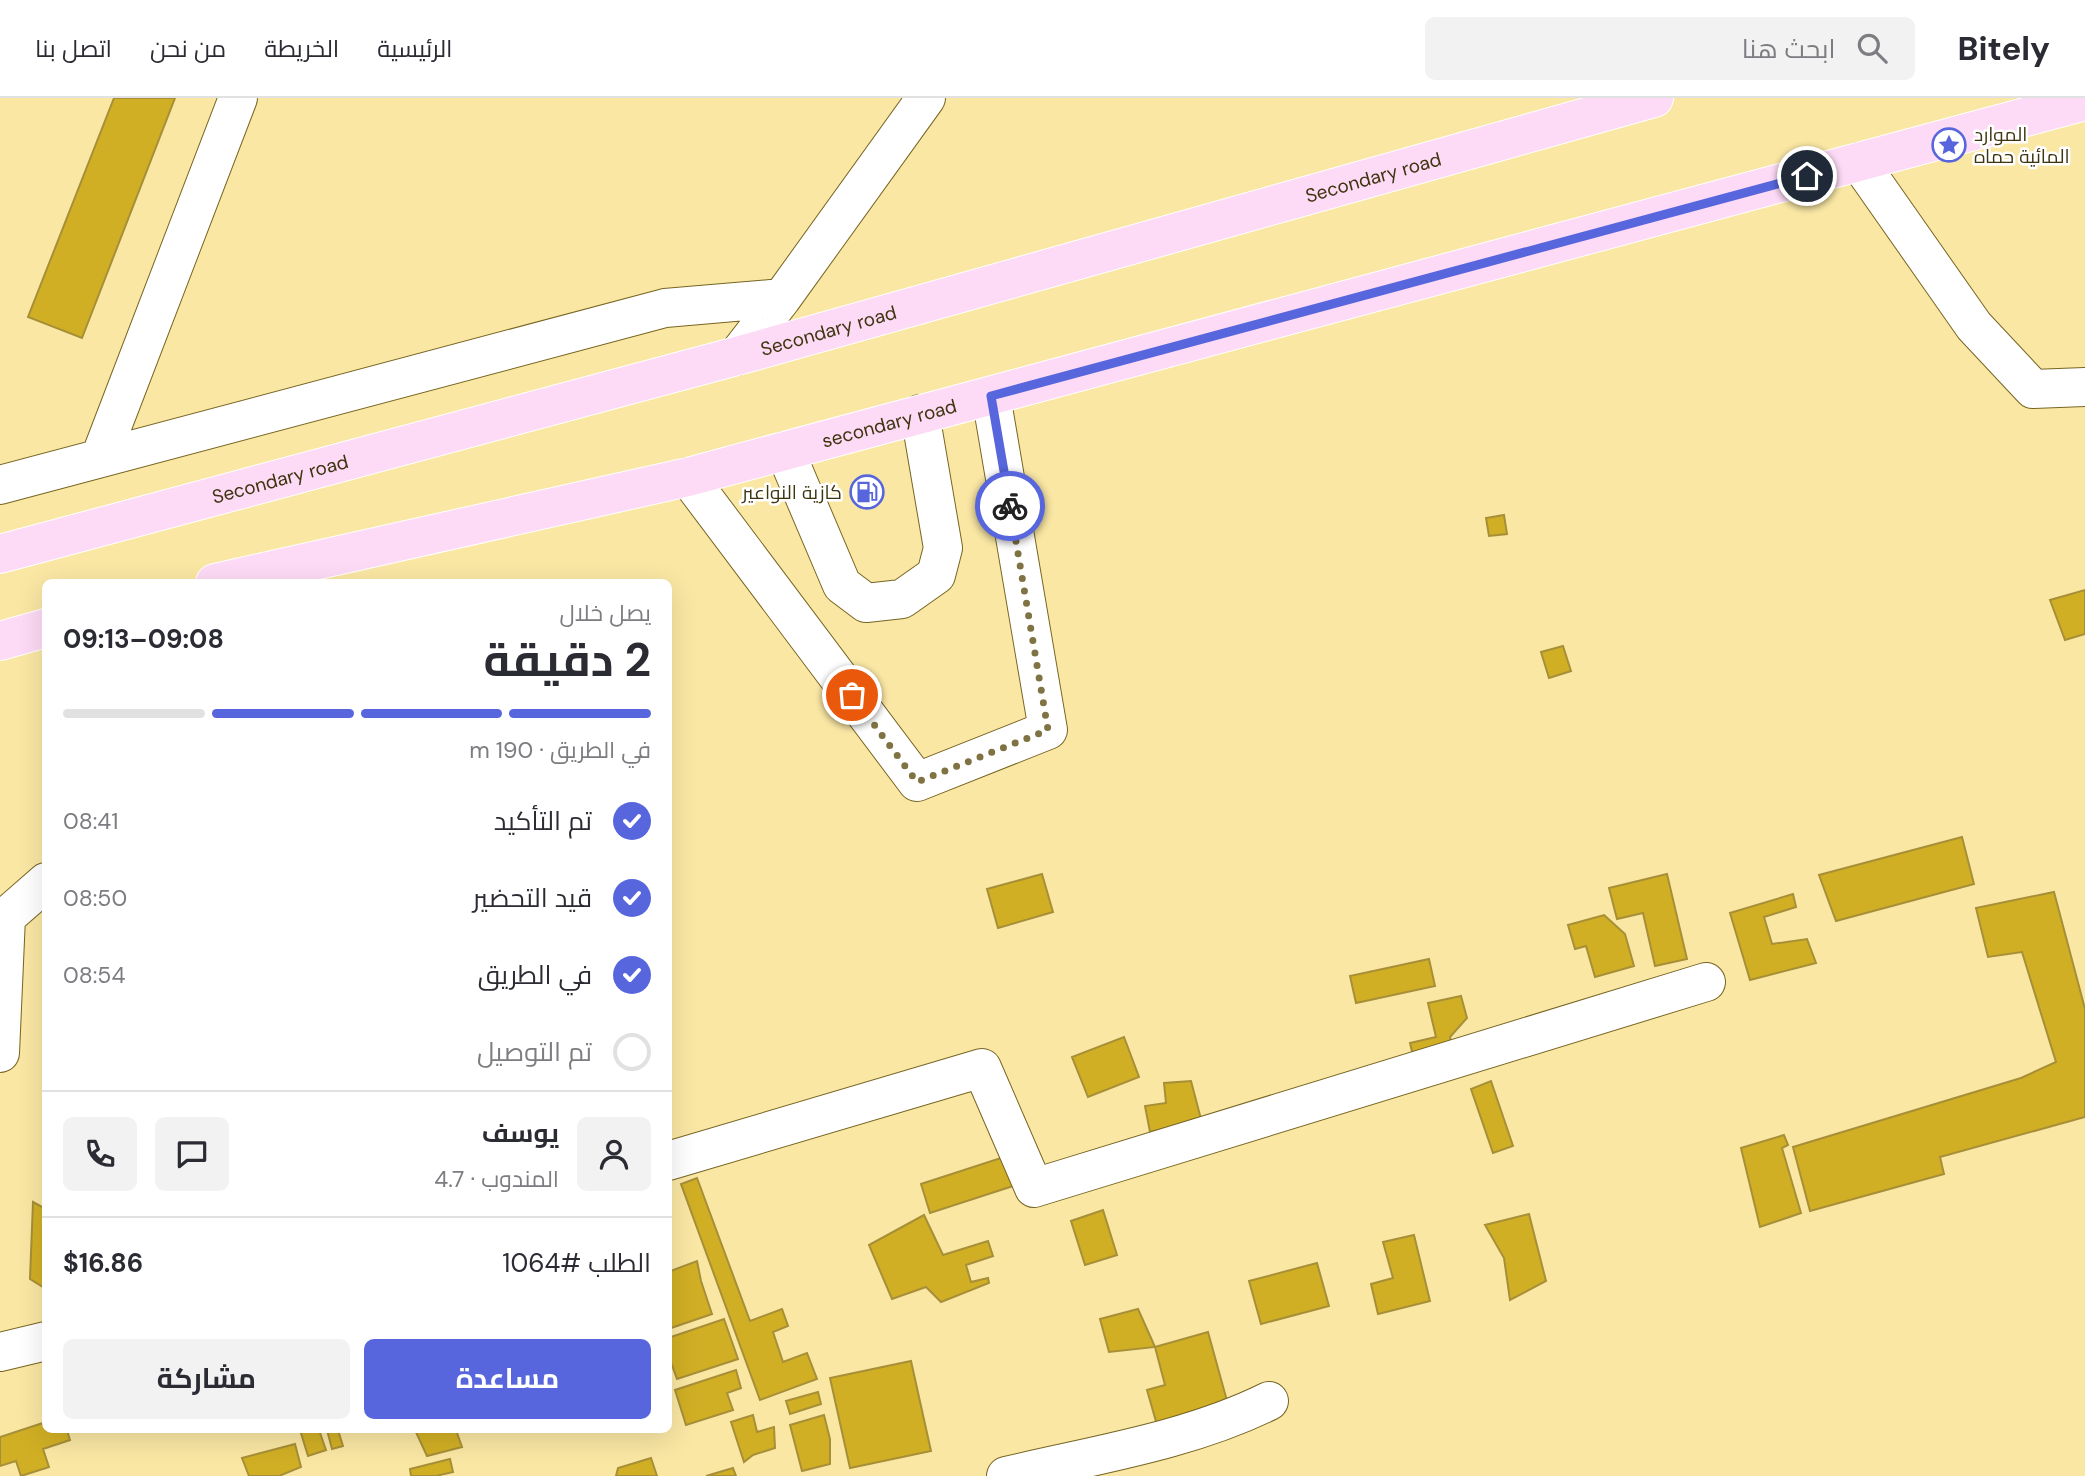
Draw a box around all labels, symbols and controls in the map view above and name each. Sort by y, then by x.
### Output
search box [1425,17,1915,80]
text: Bitely [1957,27,2050,70]
icon: search [1853,29,1891,67]
text: ابحث هنا [1742,32,1835,66]
text: اتصل بنا [35,33,112,64]
text: من نحن [150,33,226,64]
text: الخريطة [264,33,339,64]
text: الرئيسية [377,33,452,64]
place label: الموارد المائية حماه [1974,122,2070,169]
place icon: الموارد المائية حماه [1930,126,1968,164]
street label: Secondary road [1303,146,1444,208]
pin [1777,146,1837,206]
icon: home [1788,157,1826,195]
street label: Secondary road [758,300,899,362]
street label: secondary road [819,393,959,453]
street label: Secondary road [209,449,351,509]
courier [975,471,1045,541]
fuel station icon: كازية النواعير [848,473,886,511]
place label: كازية النواعير [741,480,842,505]
icon: bike [991,487,1029,525]
text: يصل خلال [560,598,651,628]
text: 09:08–09:13 [63,622,224,656]
text: 2 دقيقة [484,630,651,690]
pin [822,665,882,725]
icon: bag [833,676,871,714]
text: في الطريق · 190 m [469,735,651,765]
icon: check [613,802,651,840]
text: تم التأكيد [494,804,592,838]
text: 08:41 [63,806,119,836]
icon: check [613,879,651,917]
text: قيد التحضير [473,881,592,915]
text: 08:50 [63,883,127,913]
icon: check [613,956,651,994]
text: في الطريق [478,958,592,992]
text: 08:54 [63,960,125,990]
text: تم التوصيل [477,1035,592,1069]
text: يوسف [482,1116,559,1150]
button: phone [63,1117,137,1191]
button: chat [155,1117,229,1191]
button: person [577,1117,651,1191]
text: المندوب · 4.7 [434,1164,559,1194]
text: $16.86 [63,1246,143,1280]
text: الطلب #1064 [502,1246,651,1280]
button: مشاركة [63,1339,350,1419]
button: مساعدة [364,1339,651,1419]

